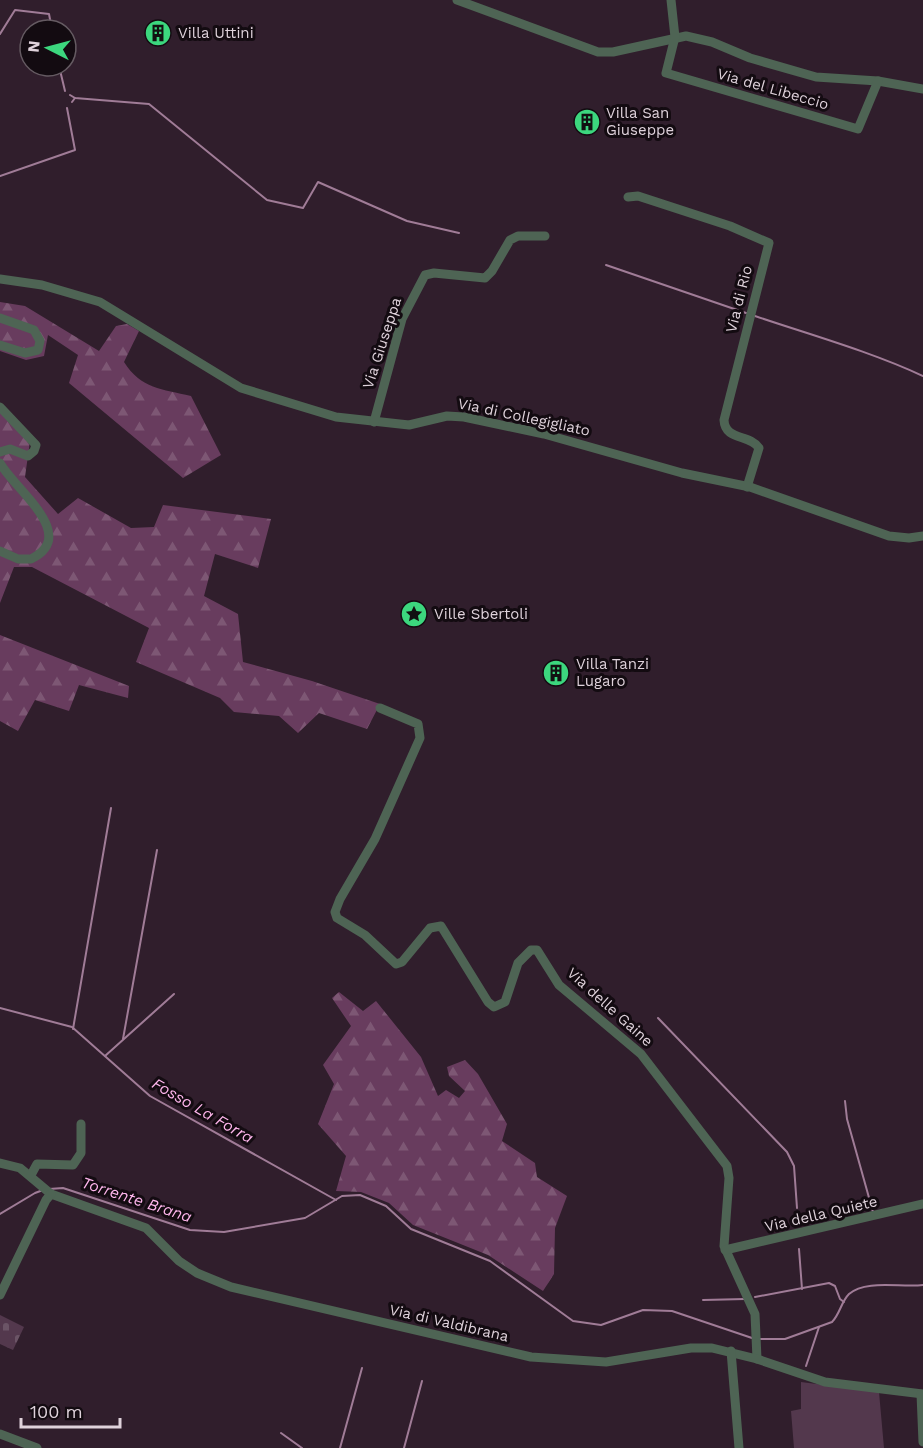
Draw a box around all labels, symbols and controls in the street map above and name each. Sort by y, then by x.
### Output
north arrow [18,18,78,78]
building icon: Villa Uttini [143,18,173,48]
place label: Villa Uttini [178,24,254,42]
text: N [24,40,44,53]
street label: Via del Libeccio [715,64,831,114]
place label: Villa San Giuseppe [606,104,674,139]
building icon: Villa San Giuseppe [572,107,602,137]
street label: Via di Rio [722,264,756,334]
street label: Via Giuseppa [359,295,405,391]
street label: Via di Collegigliato [456,394,592,440]
place icon: Ville Sbertoli [399,599,429,629]
place label: Ville Sbertoli [434,605,528,623]
place label: Villa Tanzi Lugaro [576,655,649,690]
building icon: Villa Tanzi Lugaro [541,658,571,688]
street label: Via delle Gaine [563,964,657,1050]
water label: Fosso La Forra [149,1074,257,1147]
water label: Torrente Brana [79,1173,195,1226]
street label: Via della Quiete [763,1192,879,1236]
street label: Via di Valdibrana [388,1301,511,1346]
scale bar [21,1391,120,1429]
text: 100 m [30,1401,83,1422]

